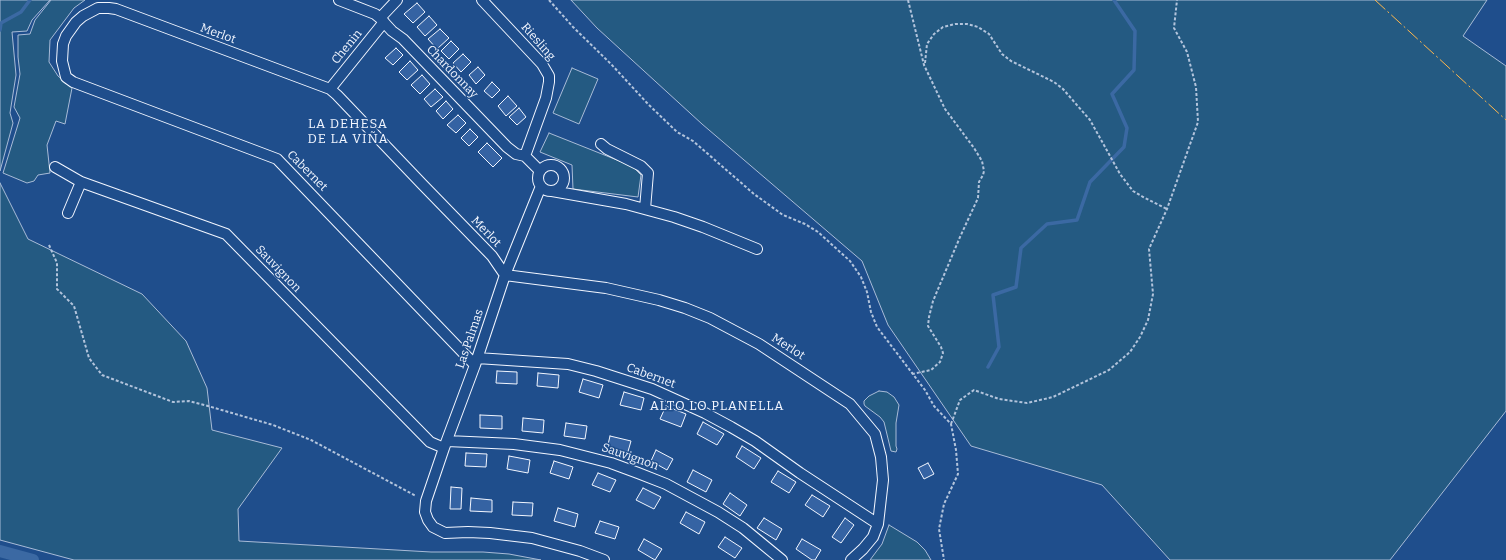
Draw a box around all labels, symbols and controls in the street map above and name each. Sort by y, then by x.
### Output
street label: Riesling [518,20,558,64]
street label: Merlot [198,21,238,47]
street label: Chenin [329,27,365,67]
street label: Chardonnay [423,42,481,102]
district label: LA DEHESA DE LA VIÑA [307,116,389,147]
street label: Cabernet [284,148,330,194]
street label: Merlot [468,214,504,250]
street label: Sauvignon [252,243,304,295]
street label: Las Palmas [453,307,487,371]
street label: Merlot [769,331,807,363]
street label: Cabernet [624,360,678,392]
district label: ALTO LO PLANELLA [650,398,784,414]
street label: Sauvignon [600,441,660,473]

